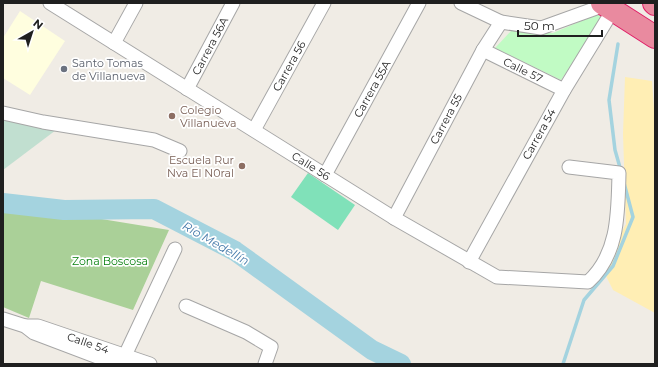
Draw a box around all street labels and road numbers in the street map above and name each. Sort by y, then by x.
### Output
street label: Carrera 56A [189,15,231,77]
street label: Carrera 56 [269,38,309,94]
street label: Calle 57 [501,54,545,86]
street label: Carrera 55A [351,58,393,120]
street label: Carrera 55 [427,91,465,147]
street label: Carrera 54 [519,105,559,162]
street label: Calle 56 [289,149,333,183]
street label: Calle 54 [65,329,111,357]

